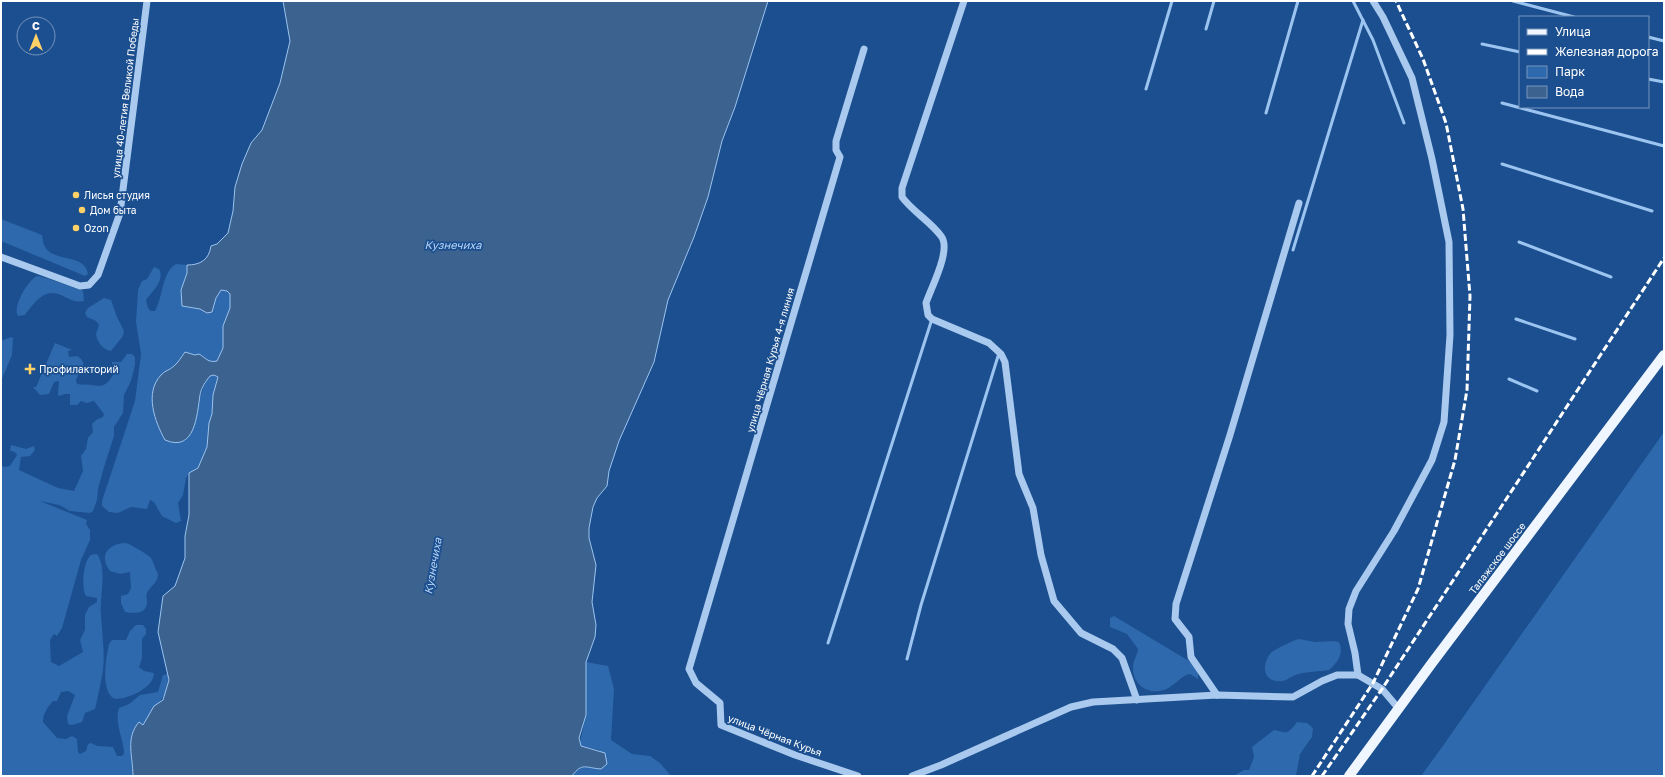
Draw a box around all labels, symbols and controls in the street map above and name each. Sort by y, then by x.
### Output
north arrow [16,16,56,56]
legend [1519,16,1649,108]
street label: улица 40-летия Великой Победы [109,17,141,179]
text: С [32,19,40,32]
text: Улица [1555,24,1591,39]
text: Железная дорога [1555,44,1658,59]
text: Парк [1555,64,1585,79]
text: Вода [1555,84,1584,99]
place label: Лисья студия [84,189,150,201]
marker: Лисья студия [71,190,81,200]
place label: Дом быта [90,204,137,216]
marker: Дом быта [77,205,87,215]
place label: Ozon [84,222,109,234]
marker: Ozon [71,223,81,233]
water label: Кузнечиха [424,238,482,252]
street label: улица Чёрная Курья 4-я линия [744,286,796,434]
marker: Профилакторий [24,363,36,375]
place label: Профилакторий [39,363,119,375]
street label: Талажское шоссе [1466,520,1528,596]
water label: Кузнечиха [421,536,445,595]
street label: улица Чёрная Курья [726,712,824,758]

